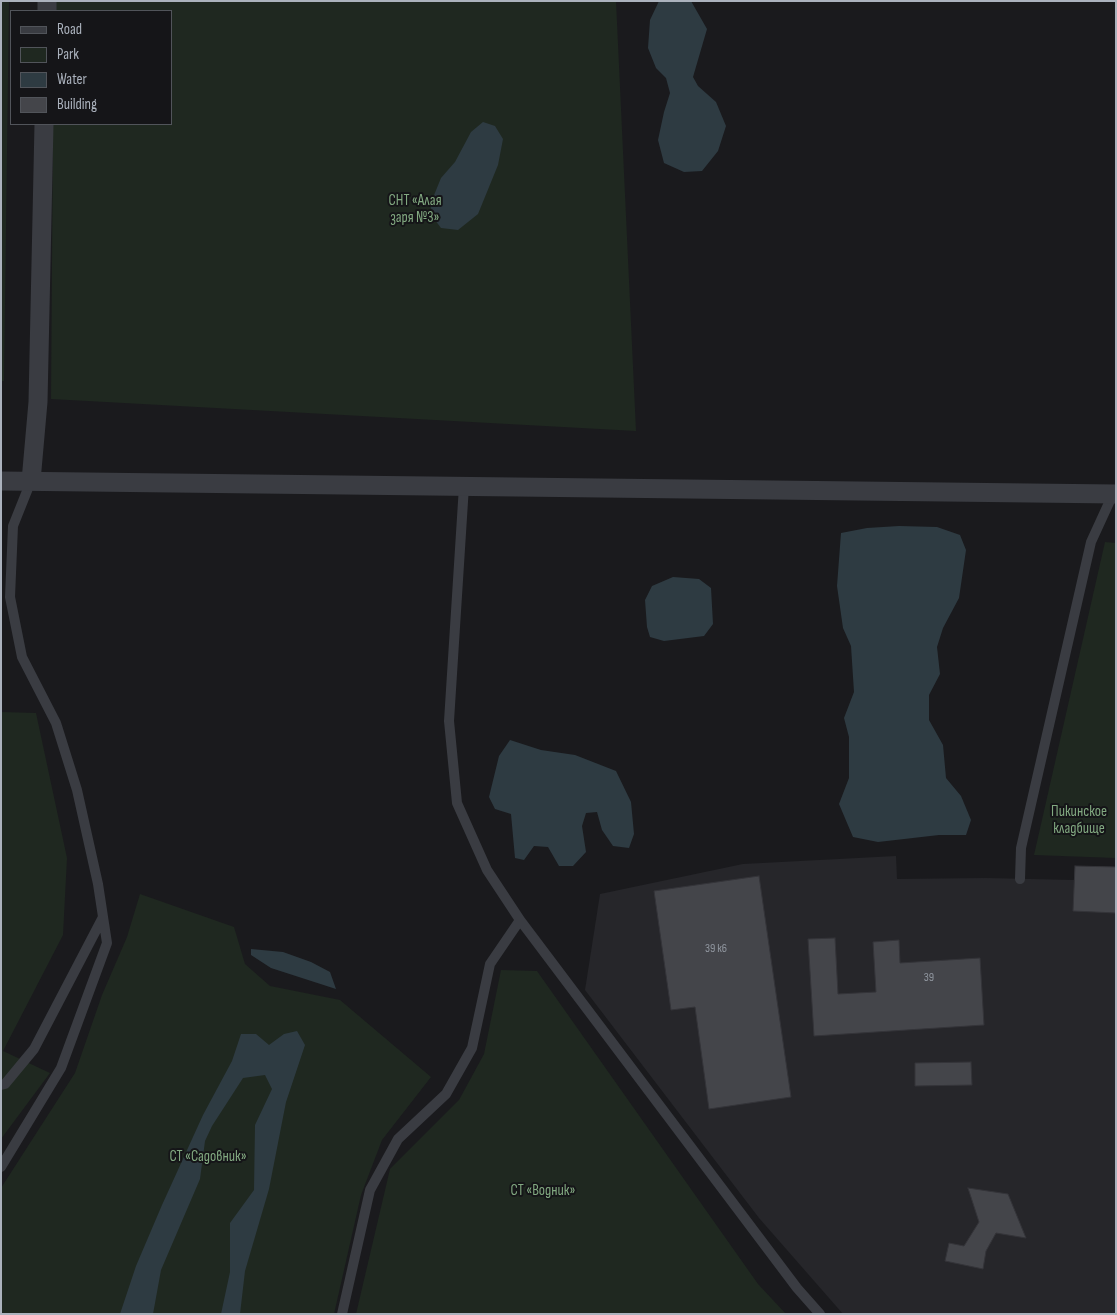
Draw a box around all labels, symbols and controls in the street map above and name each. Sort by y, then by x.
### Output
legend [10,10,172,125]
text: Road [57,20,82,39]
text: Park [57,45,79,64]
text: Water [57,70,87,89]
text: Building [57,95,97,114]
park label: СНТ «Алая заря №3» [388,192,442,227]
park label: Пикинское кладбище [1051,803,1107,838]
house number: 39 к6 [705,942,727,956]
house number: 39 [924,971,934,985]
park label: СТ «Садовник» [169,1148,247,1166]
park label: СТ «Водник» [511,1182,575,1200]

